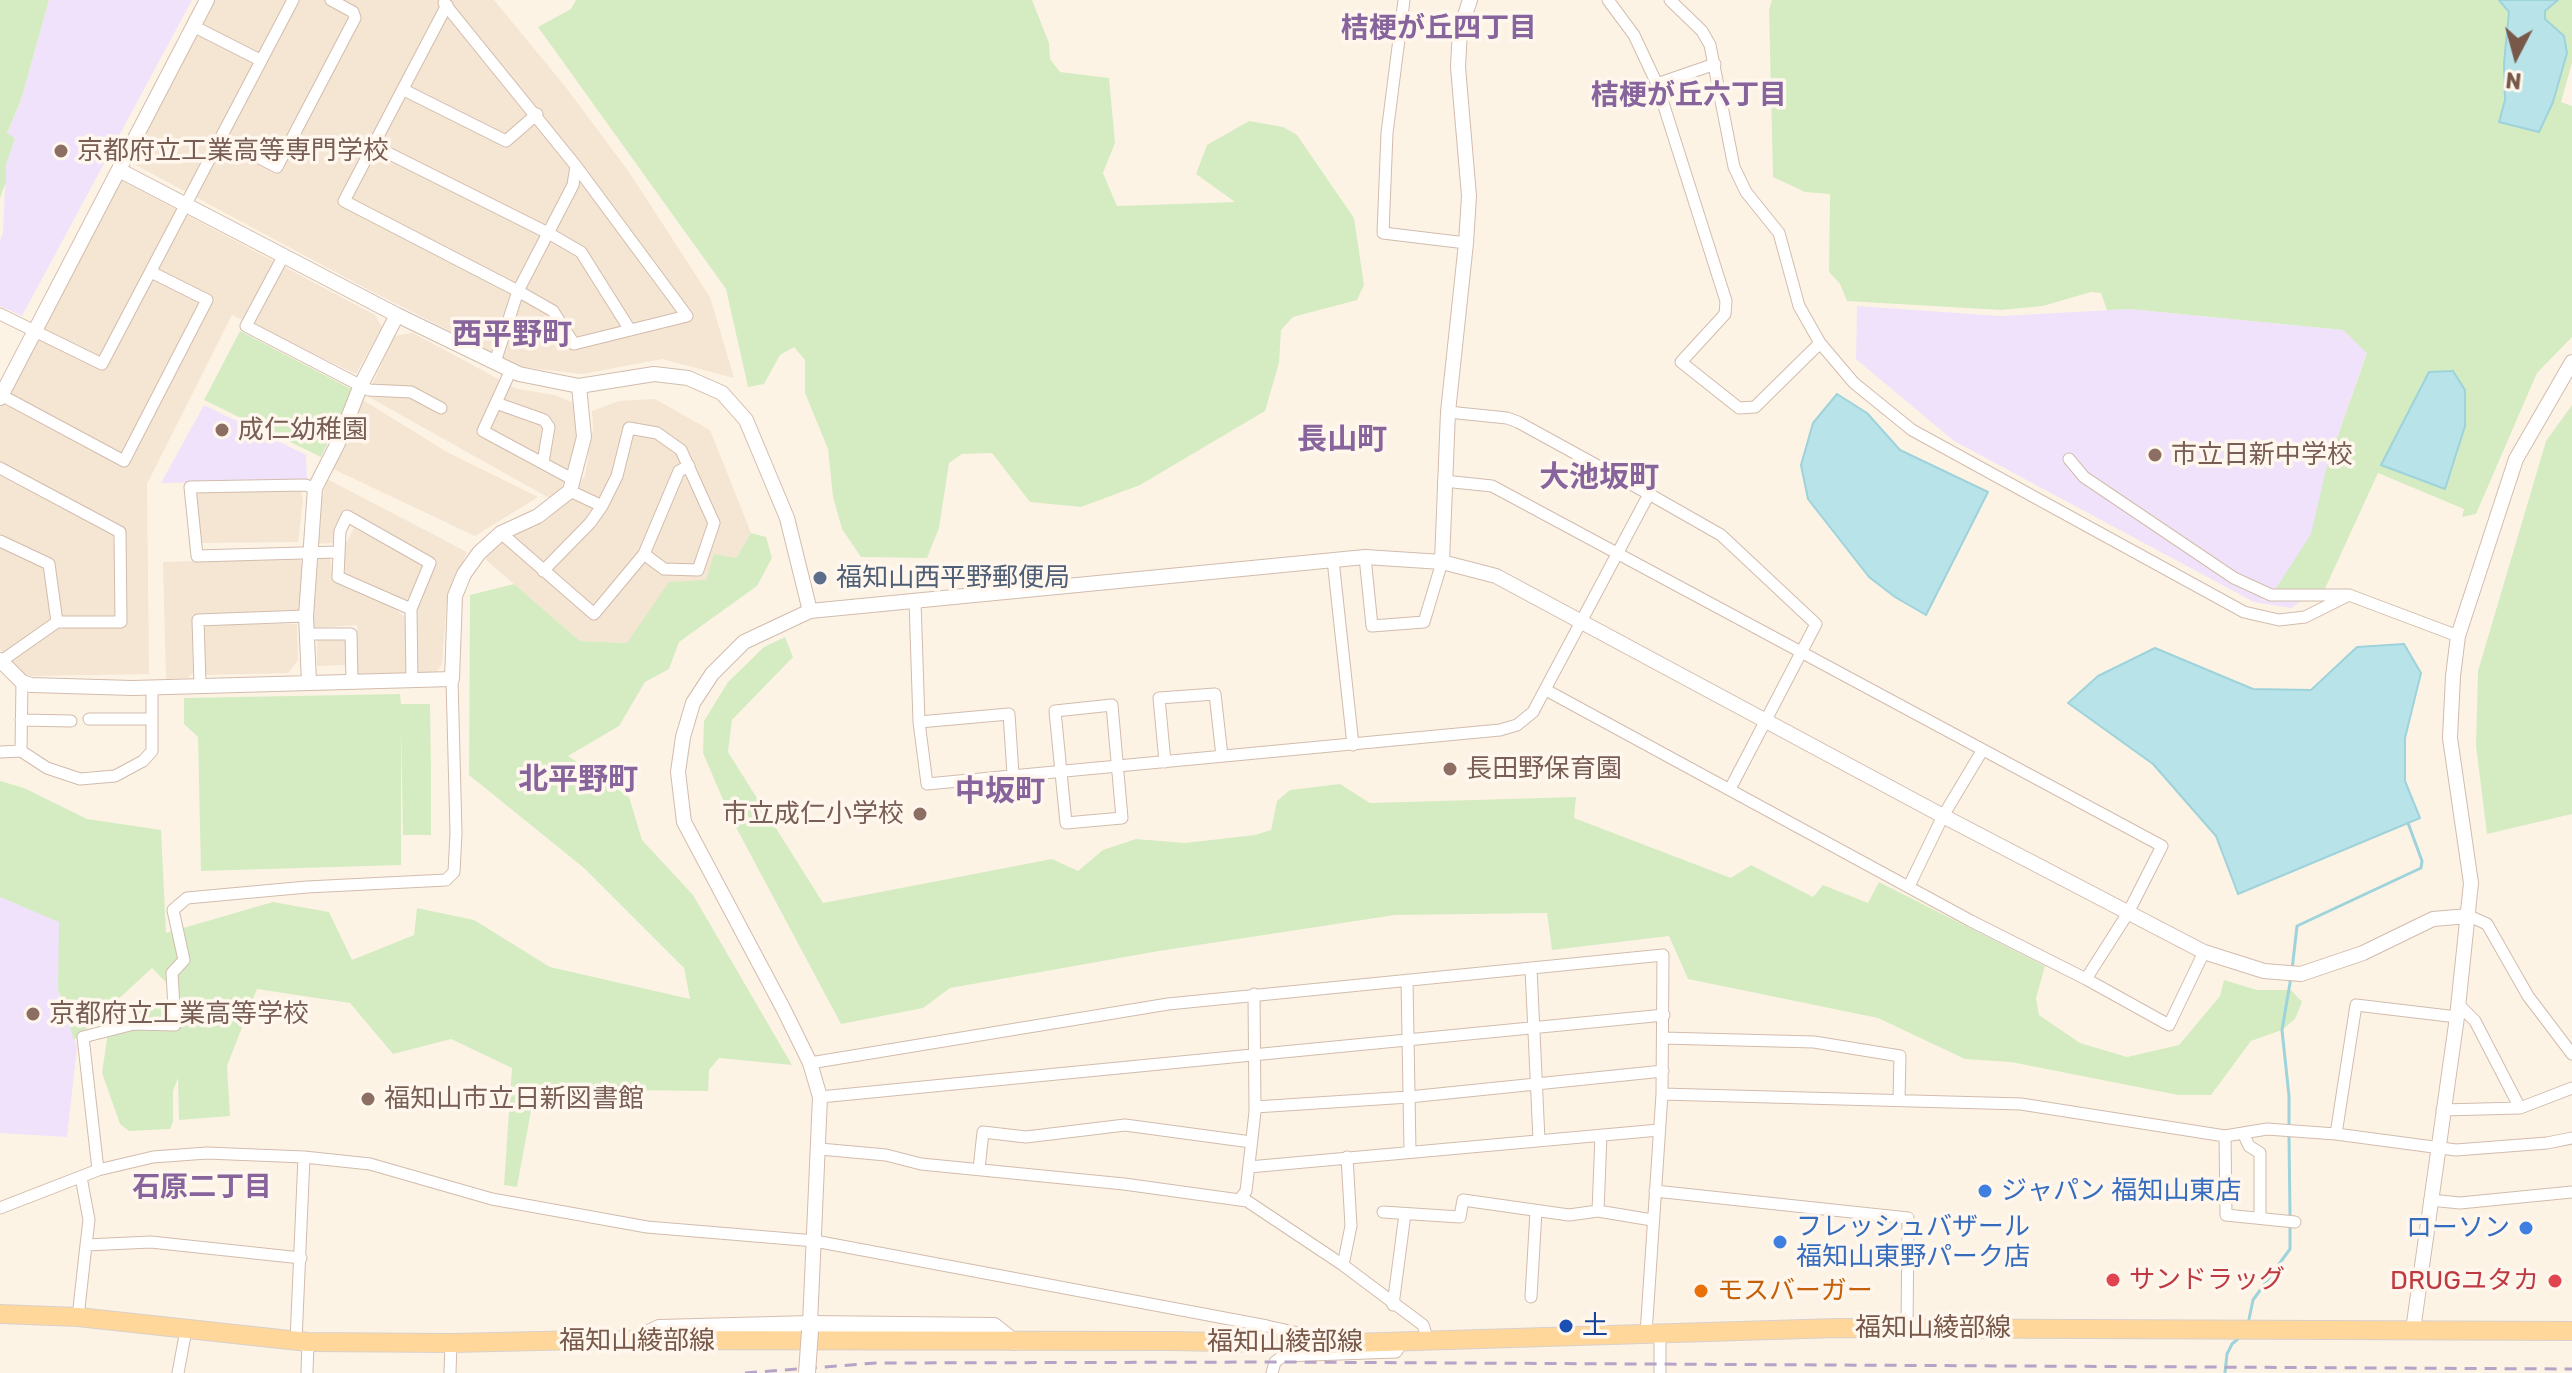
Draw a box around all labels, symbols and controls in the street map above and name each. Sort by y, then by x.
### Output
district label: 桔梗が丘四丁目 [1341,12,1537,46]
north arrow [2476,16,2556,96]
text: N [2504,66,2523,95]
district label: 桔梗が丘六丁目 [1591,79,1787,113]
place label: 京都府立工業高等専門学校 [77,135,389,167]
marker: 京都府立工業高等専門学校 [52,142,70,160]
district label: 西平野町 [452,317,572,353]
place label: 成仁幼稚園 [238,414,368,446]
marker: 成仁幼稚園 [213,421,231,439]
district label: 長山町 [1297,422,1387,458]
place label: 市立日新中学校 [2171,439,2353,471]
marker: 市立日新中学校 [2146,446,2164,464]
district label: 大池坂町 [1539,460,1659,496]
place label: 福知山西平野郵便局 [836,562,1070,594]
marker: 福知山西平野郵便局 [811,569,829,587]
place label: 長田野保育園 [1466,753,1622,785]
marker: 長田野保育園 [1441,760,1459,778]
district label: 北平野町 [518,762,638,798]
district label: 中坂町 [955,774,1045,810]
place label: 市立成仁小学校 [722,798,904,830]
marker: 市立成仁小学校 [911,805,929,823]
place label: 京都府立工業高等学校 [49,998,309,1030]
marker: 京都府立工業高等学校 [24,1005,42,1023]
place label: 福知山市立日新図書館 [384,1083,644,1115]
marker: 福知山市立日新図書館 [359,1090,377,1108]
district label: 石原二丁目 [132,1171,272,1205]
place label: ジャパン 福知山東店 [2001,1175,2241,1207]
marker: ジャパン 福知山東店 [1976,1182,1994,1200]
place label: フレッシュバザール 福知山東野パーク店 [1796,1211,2030,1272]
place label: ローソン [2406,1212,2510,1244]
marker: ローソン [2517,1219,2535,1237]
marker: フレッシュバザール 福知山東野パーク店 [1771,1233,1789,1251]
place label: サンドラッグ [2129,1264,2285,1296]
place label: DRUGユタカ [2390,1265,2539,1297]
marker: サンドラッグ [2104,1271,2122,1289]
marker: DRUGユタカ [2546,1272,2564,1290]
place label: モスバーガー [1717,1275,1873,1307]
marker: モスバーガー [1692,1282,1710,1300]
place label: 土 [1582,1310,1608,1342]
street label: 福知山綾部線 [1855,1312,2011,1344]
marker: 土 [1557,1317,1575,1335]
street label: 福知山綾部線 [559,1325,715,1357]
street label: 福知山綾部線 [1207,1326,1363,1358]

